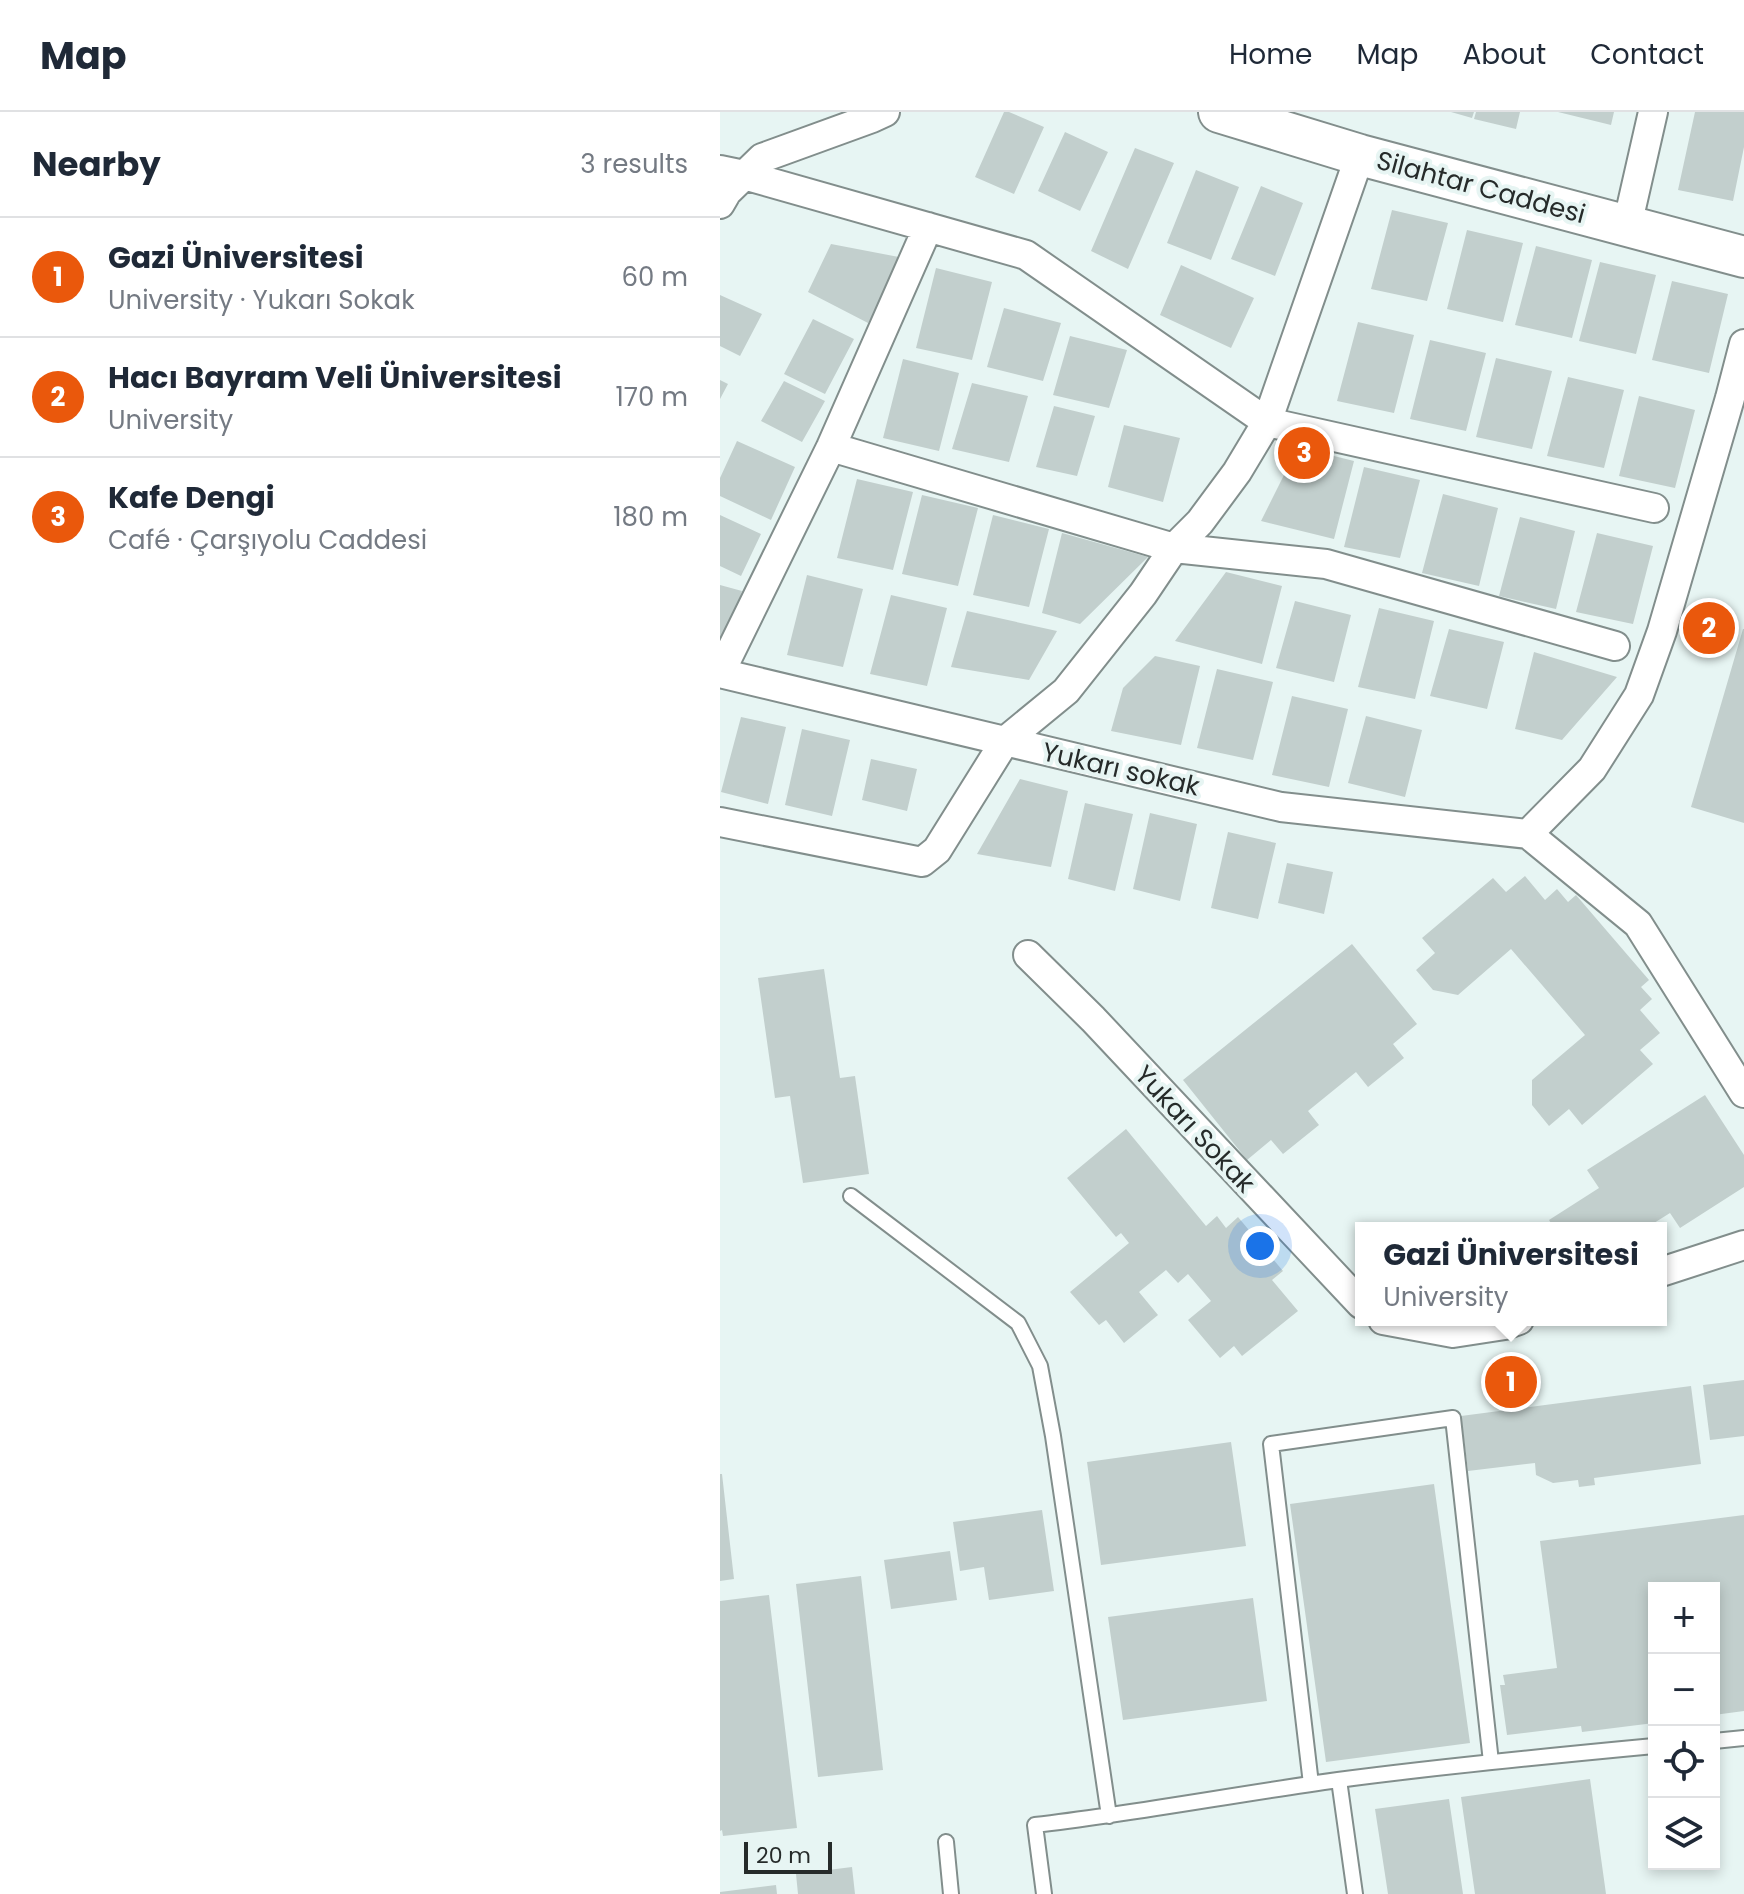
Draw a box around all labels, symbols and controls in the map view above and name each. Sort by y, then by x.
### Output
text: Map [40,29,127,82]
text: Home [1229,35,1312,74]
text: Map [1356,35,1418,74]
text: About [1462,35,1546,74]
text: Contact [1590,35,1704,74]
text: Nearby [32,140,161,188]
street label: Silahtar Caddesi [1373,142,1589,232]
text: 3 results [580,146,688,182]
text: Gazi Üniversitesi [108,236,363,279]
text: 1 [53,259,63,295]
text: 60 m [621,259,688,295]
text: University · Yukarı Sokak [108,282,415,318]
text: Hacı Bayram Veli Üniversitesi [108,356,561,399]
text: 2 [51,379,65,415]
text: 170 m [615,379,688,415]
text: University [108,402,233,438]
pin: 3 [1278,423,1330,483]
text: Kafe Dengi [108,476,275,519]
text: 3 [50,499,66,535]
text: 180 m [613,499,688,535]
text: Café · Çarşıyolu Caddesi [108,522,427,558]
pin: 2 [1683,598,1735,658]
street label: Yukarı sokak [1039,733,1204,805]
street label: Yukarı Sokak [1127,1057,1264,1201]
popup [1355,1222,1667,1326]
your location [1240,1226,1280,1266]
text: Gazi Üniversitesi [1383,1233,1639,1276]
text: University [1383,1279,1508,1315]
pin: 1 [1485,1352,1537,1412]
map controls [1648,1582,1720,1870]
button: + [1648,1582,1720,1654]
button: − [1648,1654,1720,1726]
button: locate [1648,1726,1720,1798]
button: layers [1648,1798,1720,1870]
scale bar [744,1838,832,1874]
text: 20 m [756,1840,811,1871]

